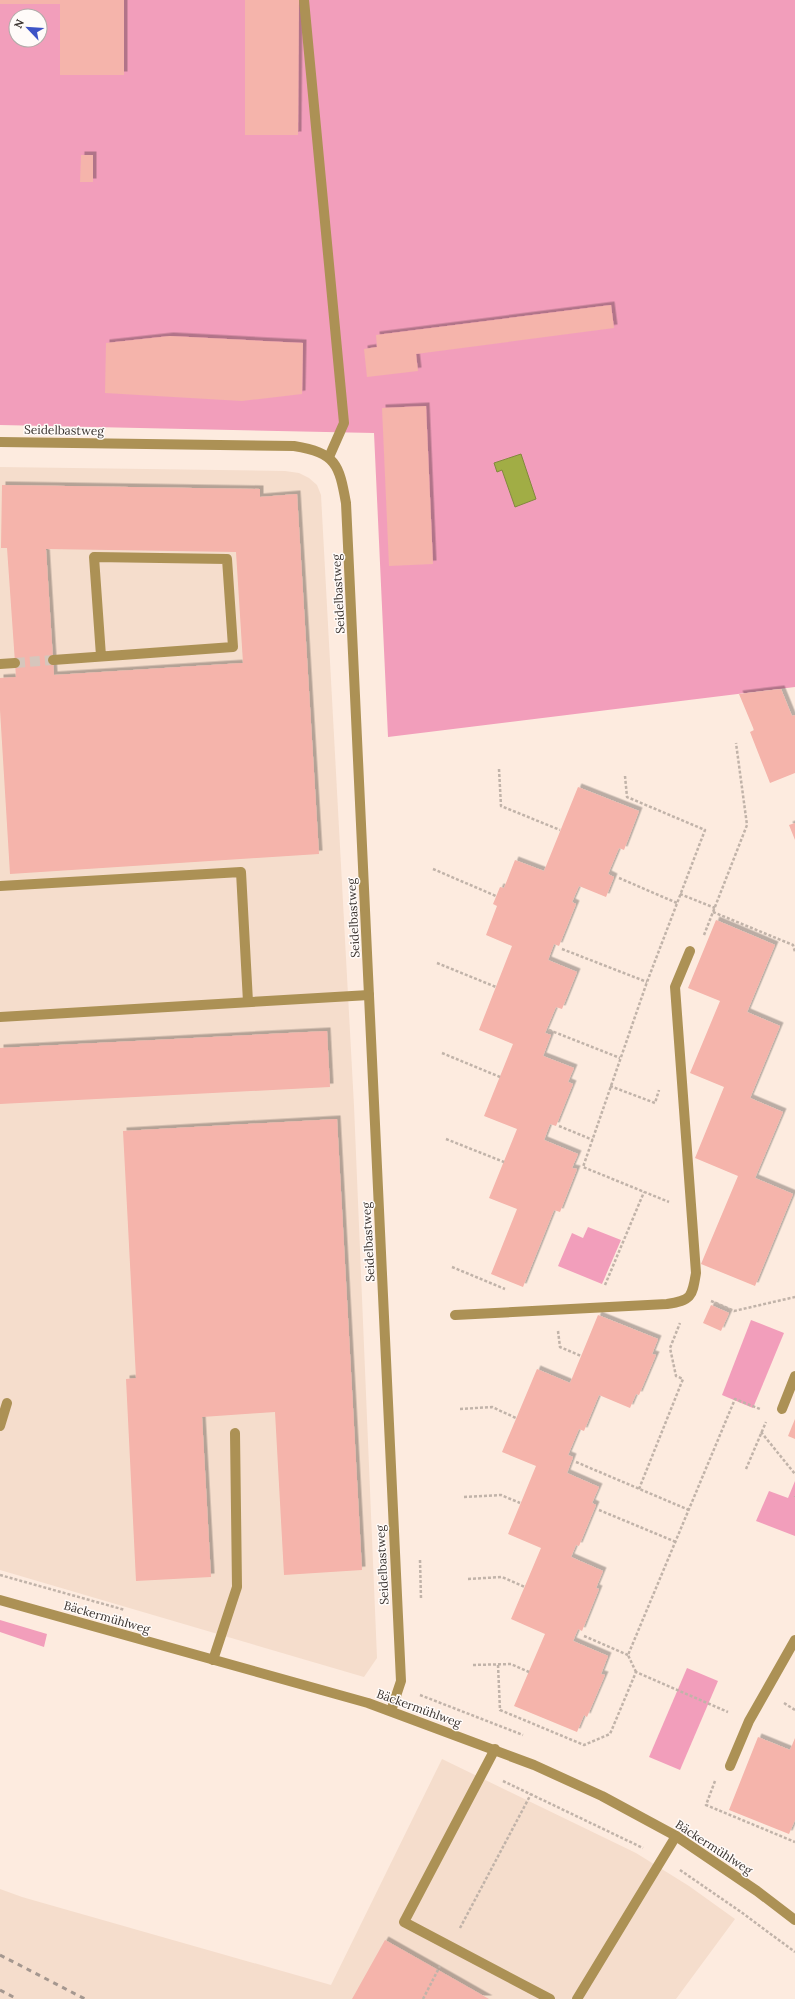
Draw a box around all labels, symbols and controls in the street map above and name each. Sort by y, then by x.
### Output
north arrow [8,8,48,48]
text: N [11,17,27,31]
street label: Seidelbastweg [24,422,104,438]
street label: Seidelbastweg [328,553,348,634]
street label: Seidelbastweg [343,877,363,958]
street label: Seidelbastweg [358,1201,378,1282]
street label: Seidelbastweg [372,1524,392,1605]
street label: Bäckermühlweg [62,1598,152,1637]
street label: Bäckermühlweg [375,1686,464,1730]
street label: Bäckermühlweg [673,1816,756,1878]

